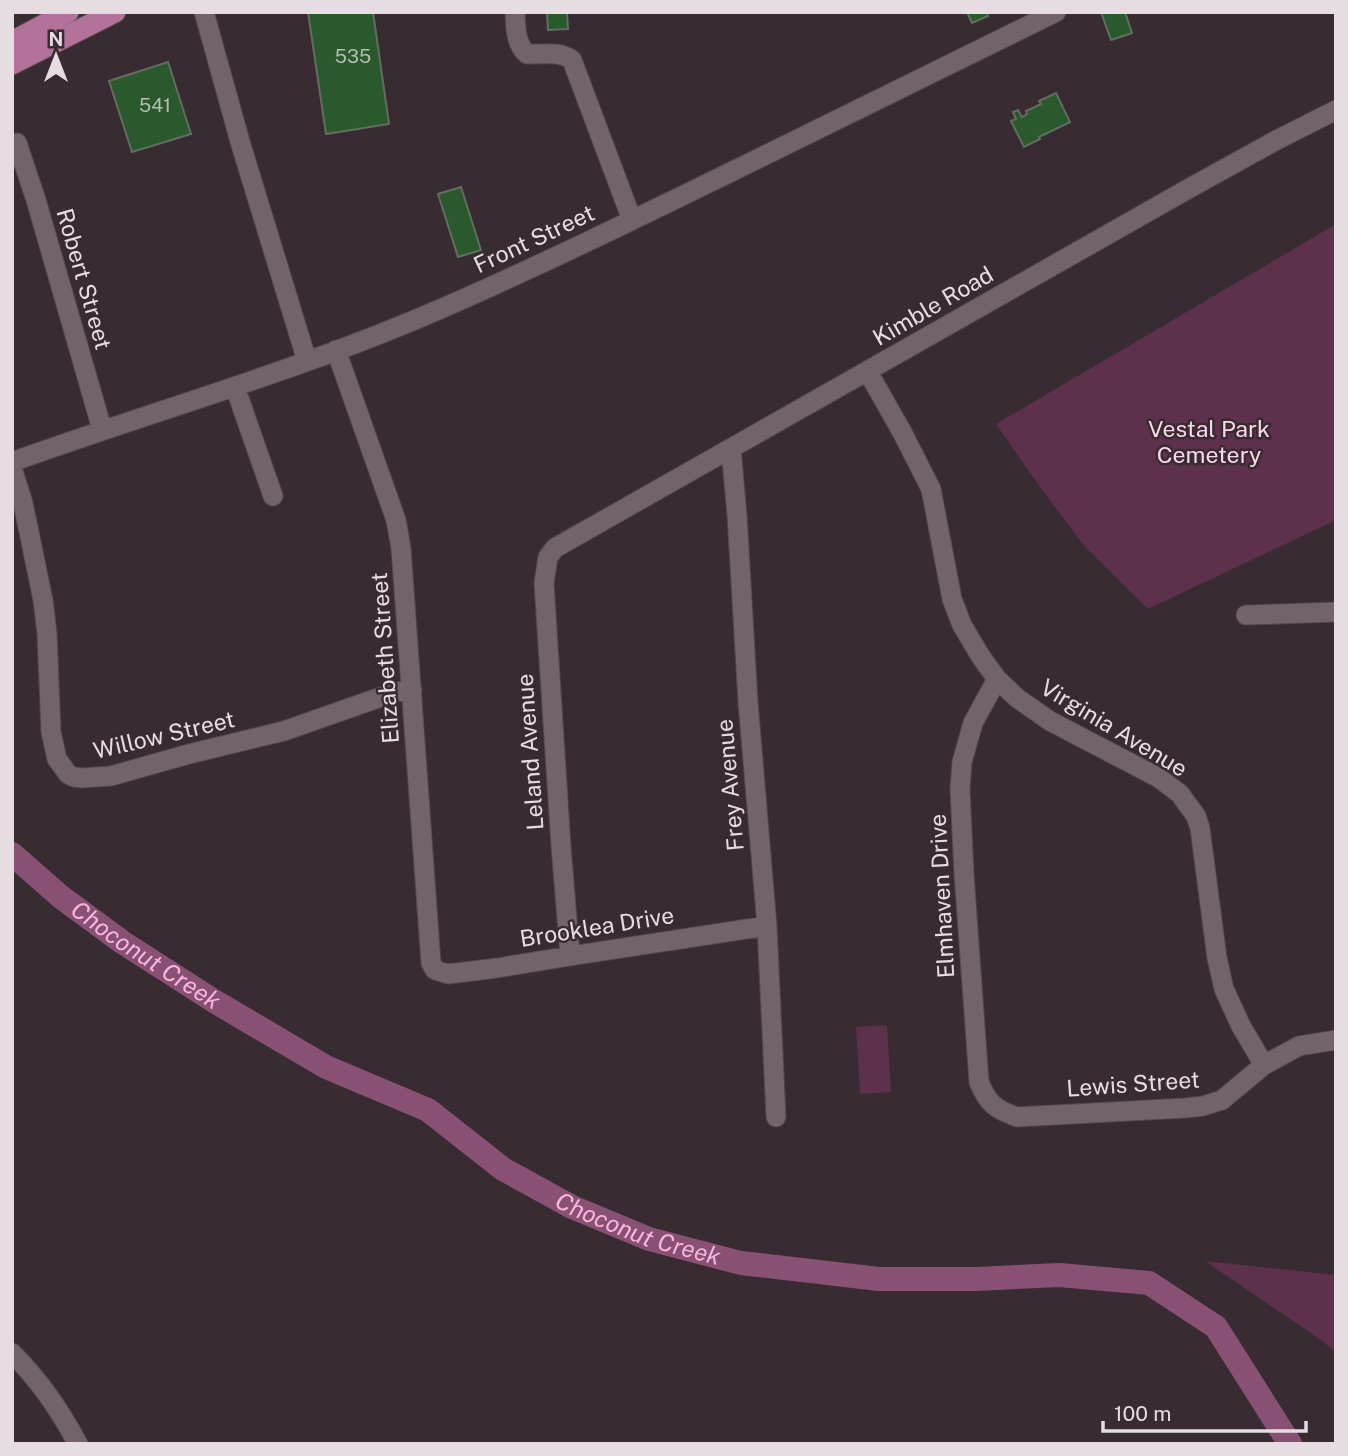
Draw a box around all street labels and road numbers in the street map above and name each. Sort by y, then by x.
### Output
street label: Front Street [469,199,598,278]
street label: Robert Street [51,205,117,352]
street label: Kimble Road [868,260,998,351]
street label: Elizabeth Street [365,571,404,745]
street label: Leland Avenue [511,673,548,831]
street label: Virginia Avenue [1036,673,1193,782]
street label: Willow Street [91,705,237,764]
street label: Frey Avenue [710,718,749,852]
street label: Elmhaven Drive [924,813,959,979]
street label: Brooklea Drive [518,901,676,952]
street label: Lewis Street [1065,1065,1201,1102]

